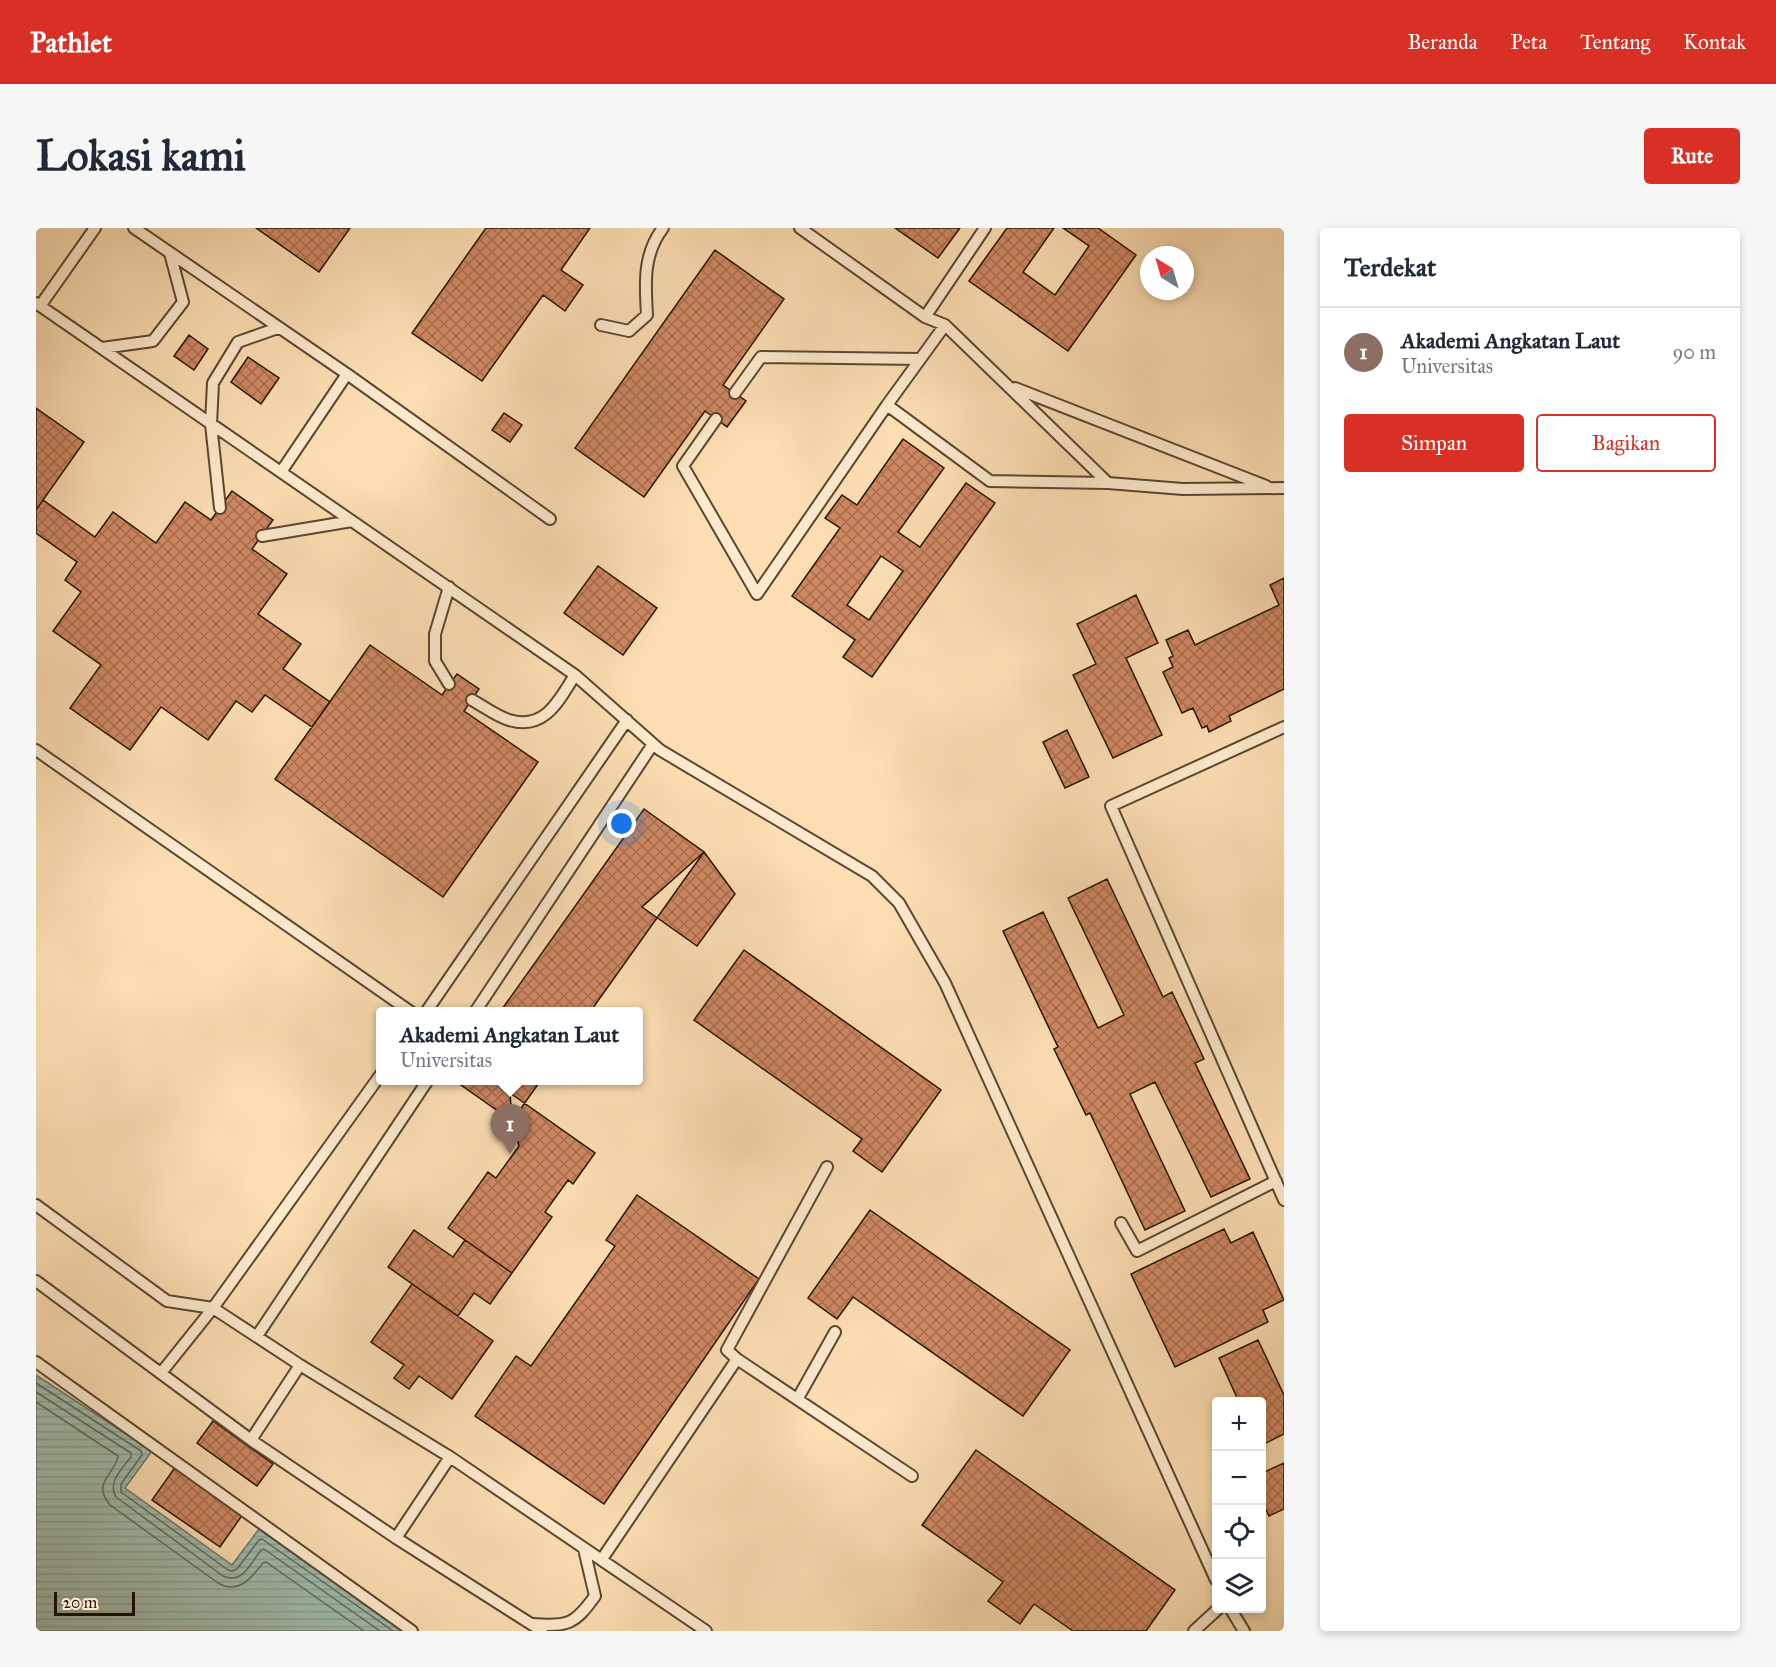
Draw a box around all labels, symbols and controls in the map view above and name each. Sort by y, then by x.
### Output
text: Pathlet [30,25,112,60]
text: Beranda [1407,29,1478,55]
text: Peta [1511,29,1547,55]
text: Tentang [1580,29,1650,55]
text: Kontak [1683,29,1746,55]
button: Rute [1644,128,1740,184]
text: Lokasi kami [36,130,246,182]
north arrow [1140,246,1194,300]
text: Terdekat [1344,251,1436,283]
text: Akademi Angkatan Laut [1401,327,1620,354]
text: 1 [1360,340,1367,364]
text: 90 m [1673,340,1716,364]
text: Universitas [1401,354,1493,378]
button: Simpan [1344,414,1524,472]
button: Bagikan [1536,414,1716,472]
your location [607,809,636,838]
popup [376,1007,643,1085]
text: Akademi Angkatan Laut [400,1021,619,1048]
text: Universitas [400,1048,492,1072]
pin: 1 [490,1104,530,1154]
map controls [1212,1397,1266,1613]
button: + [1212,1397,1266,1451]
button: − [1212,1451,1266,1505]
button: locate [1212,1505,1266,1559]
button: layers [1212,1559,1266,1613]
scale bar [54,1589,135,1616]
text: 20 m [63,1593,97,1612]

